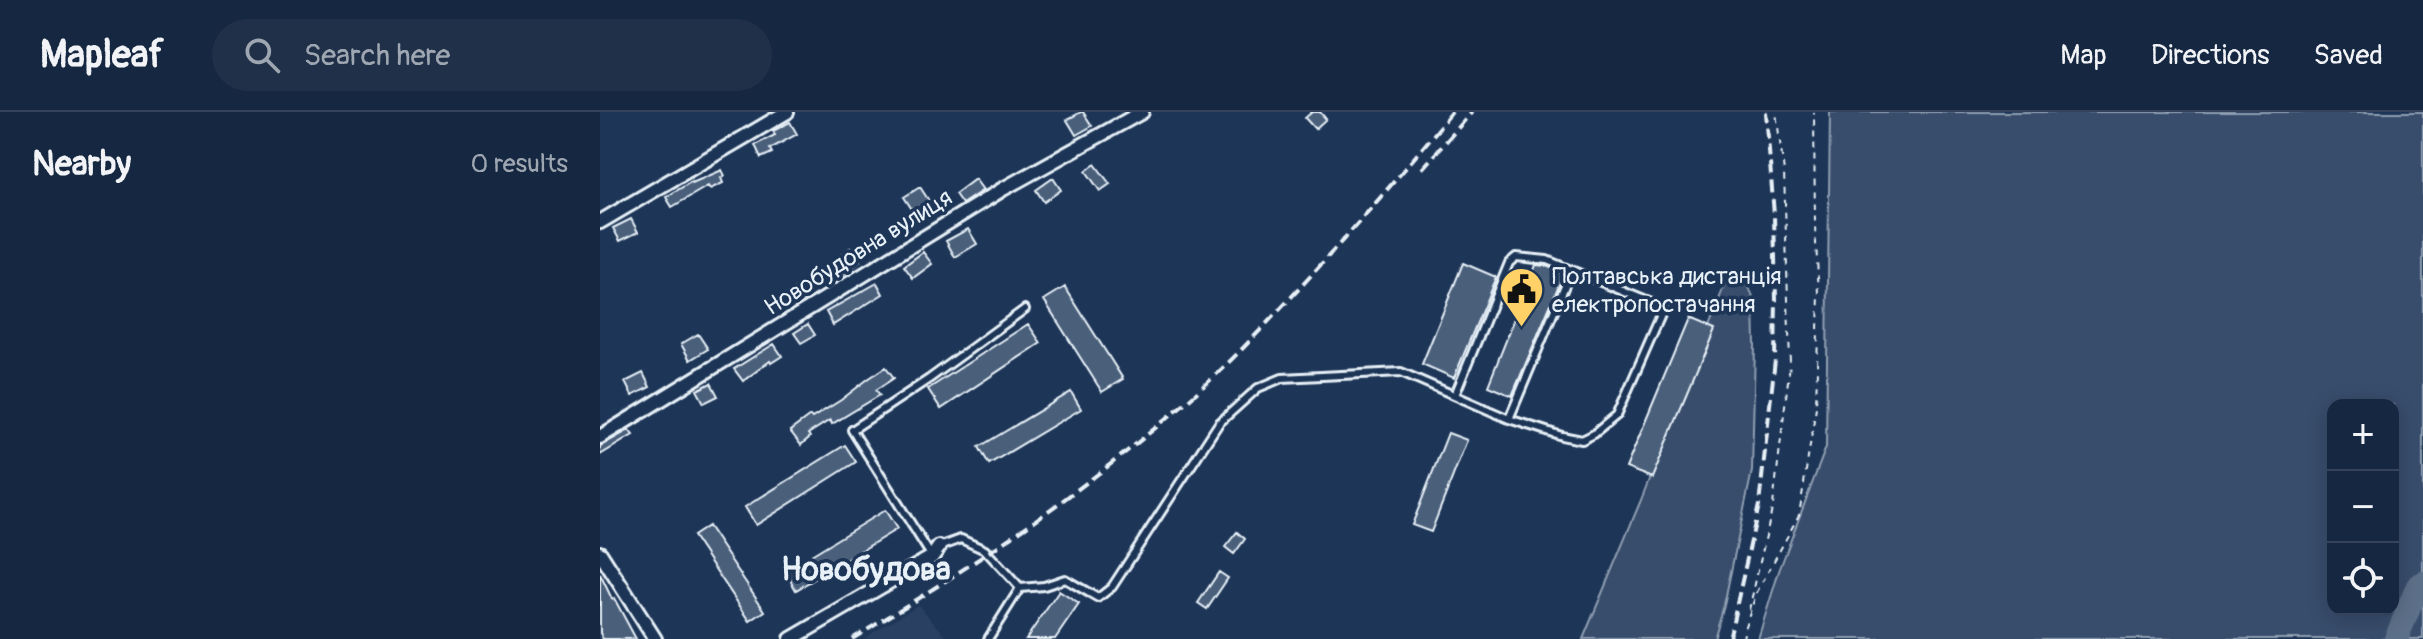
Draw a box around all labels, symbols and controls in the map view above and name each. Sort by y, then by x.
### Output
search box [212,19,772,91]
text: Mapleaf [40,31,164,79]
icon: search [240,33,284,77]
text: Search here [304,37,450,74]
text: Map [2060,38,2107,73]
text: Directions [2151,38,2270,73]
text: Saved [2314,38,2383,73]
text: Nearby [32,143,131,186]
text: 0 results [471,148,568,180]
street label: Новобудовна вулиця [759,183,958,322]
place label: Полтавська дистанція електропостачання [1552,262,1781,319]
public building icon: Полтавська дистанція електропостачання [1497,266,1545,329]
map controls [2327,399,2399,615]
button: + [2327,399,2399,471]
button: − [2327,471,2399,543]
button: locate [2327,543,2399,615]
district label: Новобудова [781,550,951,590]

